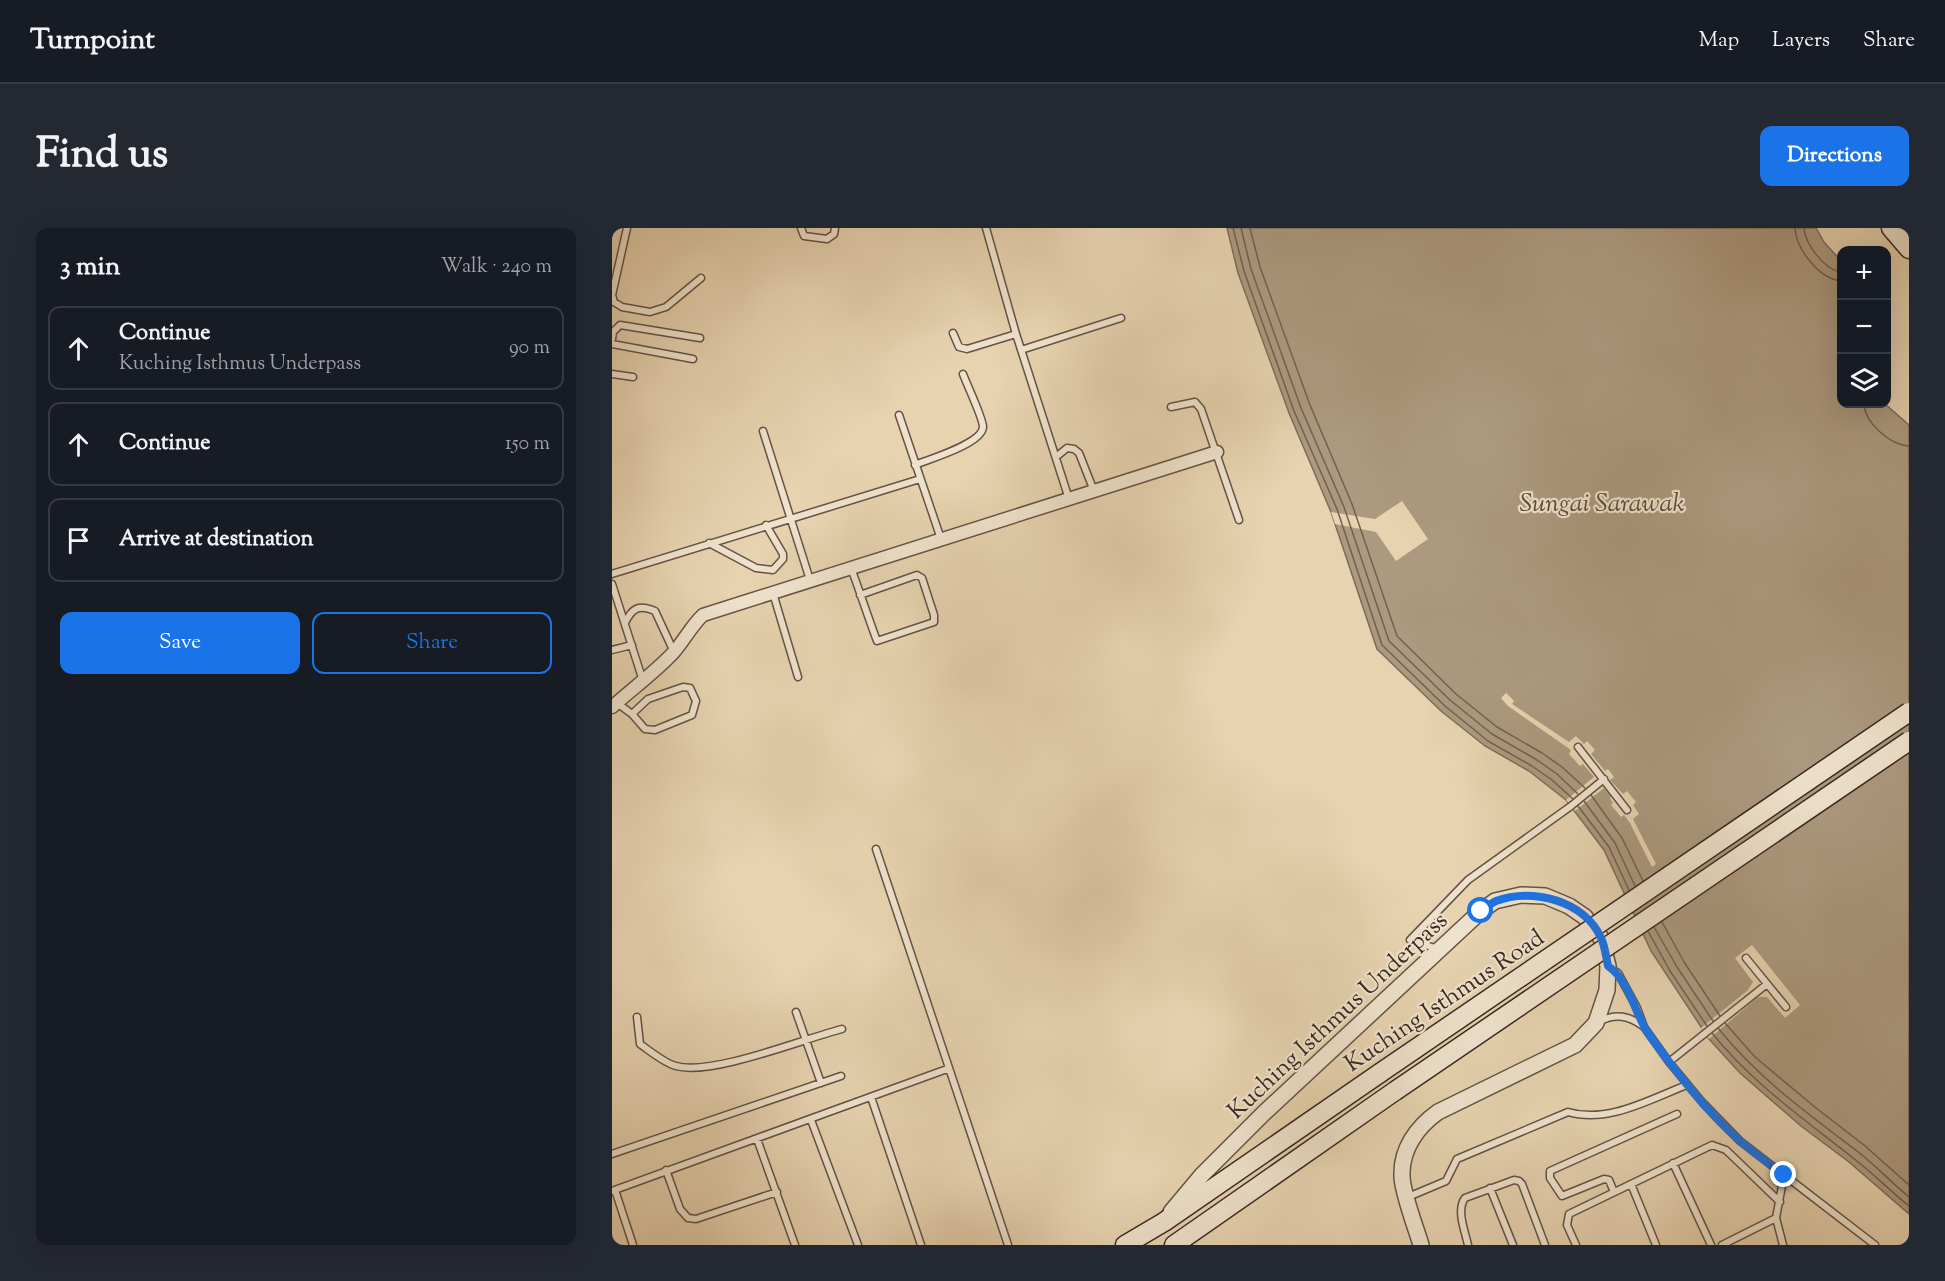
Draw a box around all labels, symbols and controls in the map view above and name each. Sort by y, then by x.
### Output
text: Turnpoint [30,21,155,61]
text: Map [1699,26,1739,56]
text: Layers [1772,26,1830,56]
text: Share [1863,26,1915,56]
text: Find us [36,126,168,186]
button: Directions [1760,126,1909,186]
map controls [1837,246,1891,408]
button: + [1837,246,1891,300]
text: 3 min [60,249,120,286]
text: Walk · 240 m [441,253,552,282]
button: − [1837,300,1891,354]
text: Continue [119,318,210,350]
icon: ahead [62,332,95,365]
text: 90 m [509,334,550,363]
text: Kuching Isthmus Underpass [119,350,361,379]
button: layers [1837,354,1891,408]
icon: ahead [62,428,95,461]
text: Continue [119,428,210,460]
text: 150 m [505,430,550,459]
water label: Sungai Sarawak [1519,486,1685,523]
icon: arrive [62,524,95,557]
text: Arrive at destination [119,524,314,556]
button: Save [60,612,300,674]
button: Share [312,612,552,674]
route start [1467,897,1493,923]
street label: Kuching Isthmus Underpass [1220,905,1456,1128]
street label: Kuching Isthmus Road [1338,922,1552,1081]
route end [1770,1161,1796,1187]

